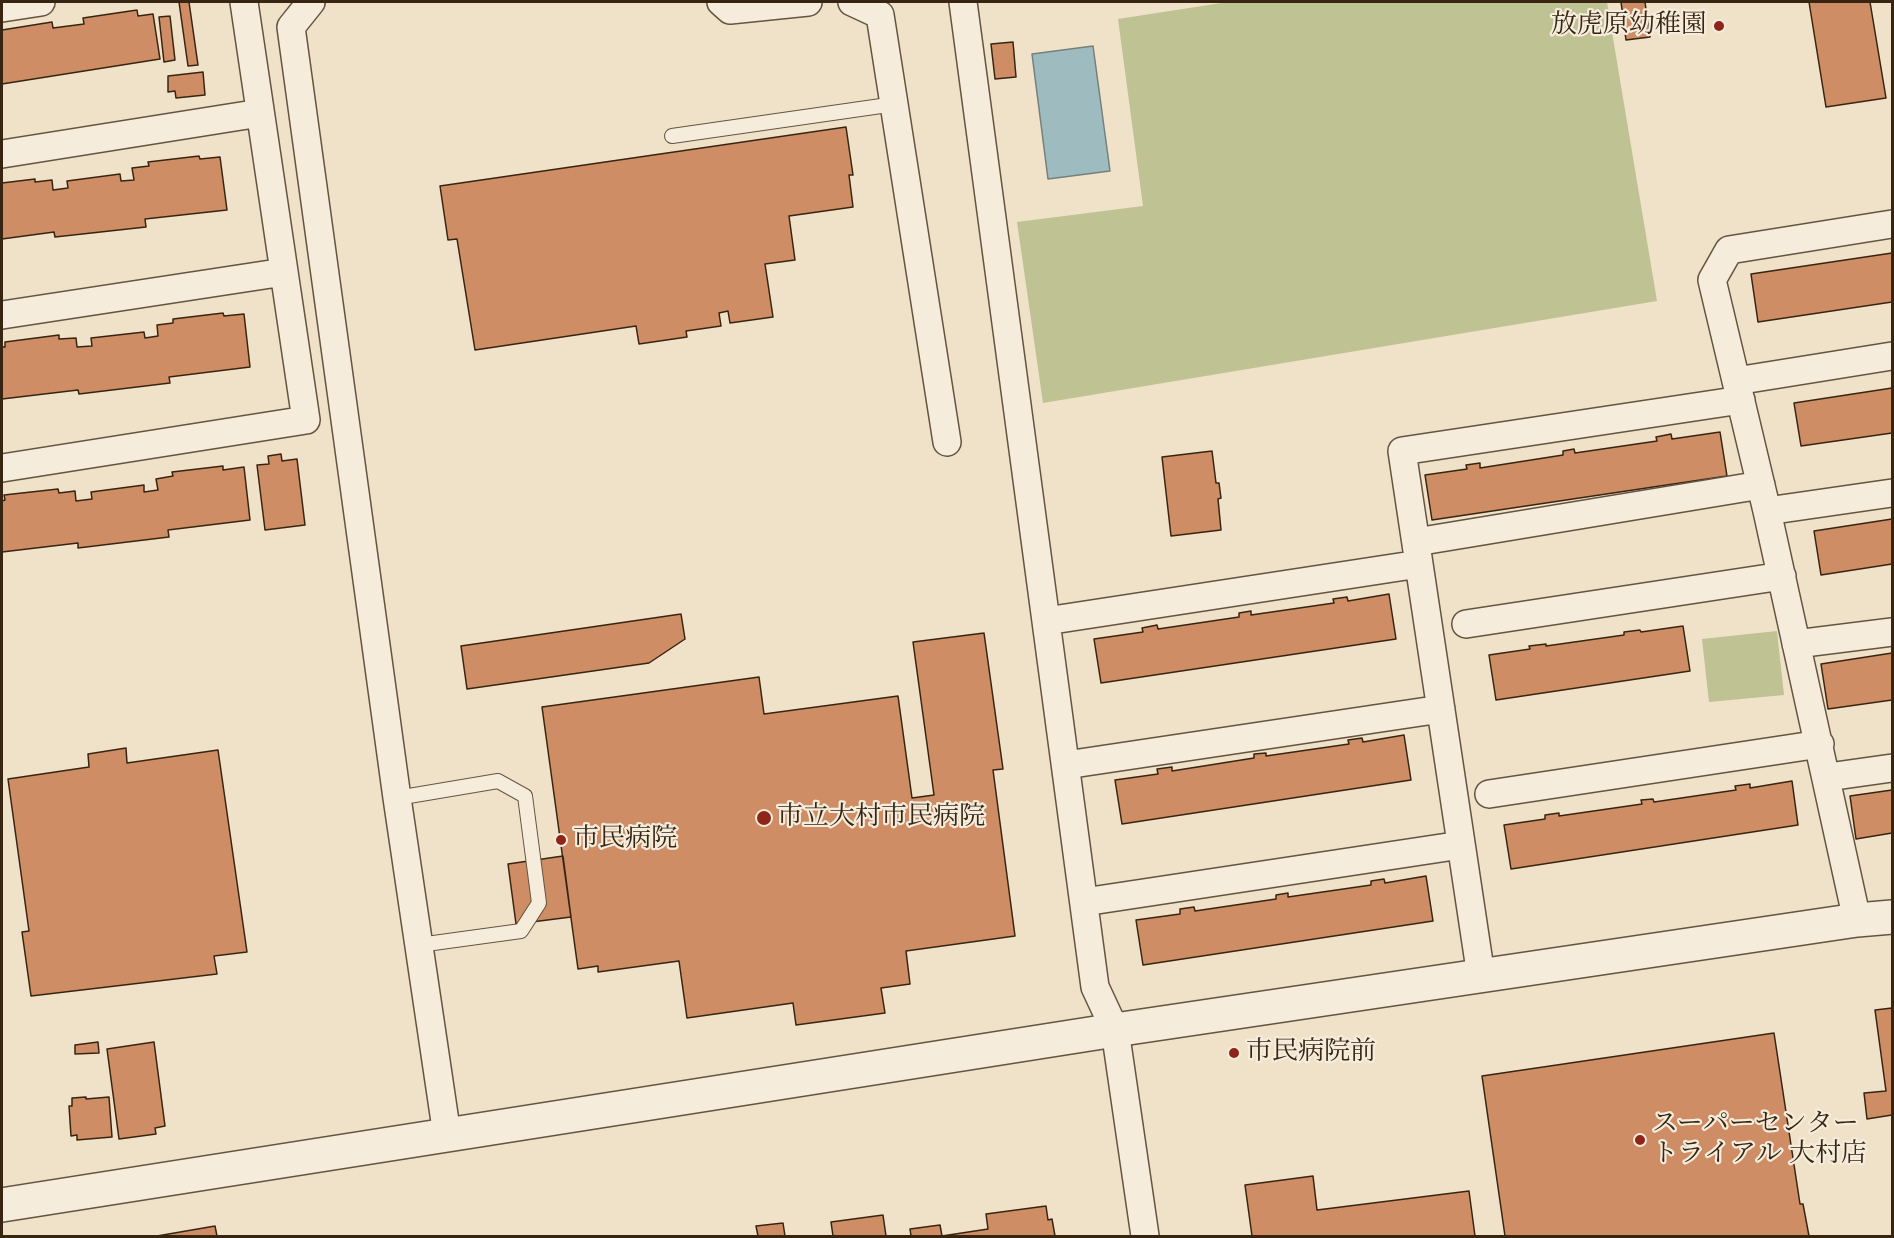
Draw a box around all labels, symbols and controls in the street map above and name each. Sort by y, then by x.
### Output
place label: 放虎原幼稚園 [1551,10,1707,42]
marker: 放虎原幼稚園 [1712,19,1726,33]
place label: 市立大村市民病院 [777,802,985,834]
marker: 市立大村市民病院 [755,809,773,827]
place label: 市民病院 [573,824,677,856]
marker: 市民病院 [554,833,568,847]
place label: 市民病院前 [1246,1037,1376,1069]
marker: 市民病院前 [1227,1046,1241,1060]
place label: スーパーセンター トライアル 大村店 [1652,1109,1867,1170]
marker: スーパーセンター トライアル 大村店 [1633,1133,1647,1147]

